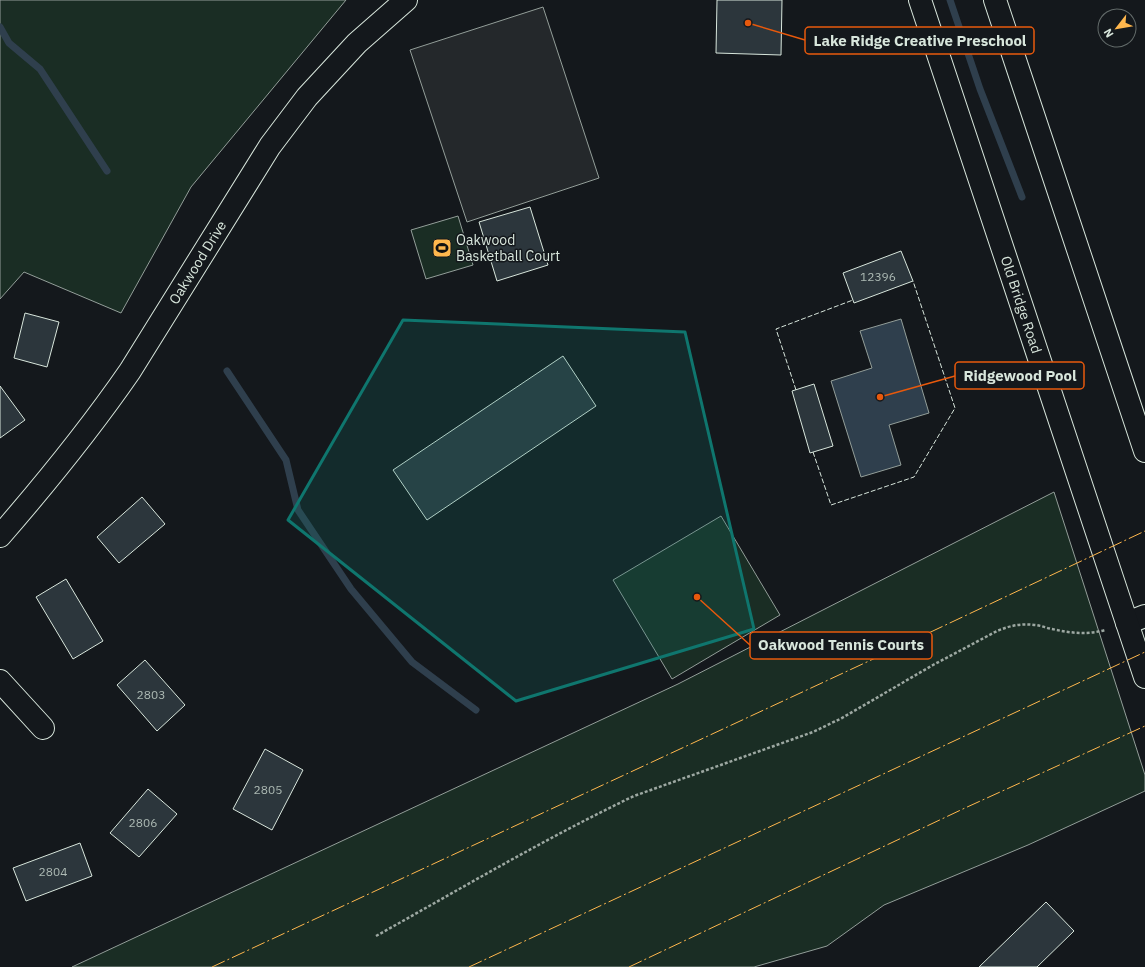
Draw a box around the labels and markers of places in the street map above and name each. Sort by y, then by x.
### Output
callout: Lake Ridge Creative Preschool [805,27,1034,54]
place label: Oakwood Basketball Court [456,231,560,265]
sports icon: Oakwood Basketball Court [431,237,453,259]
callout: Ridgewood Pool [955,362,1084,389]
callout: Oakwood Tennis Courts [750,632,932,659]

